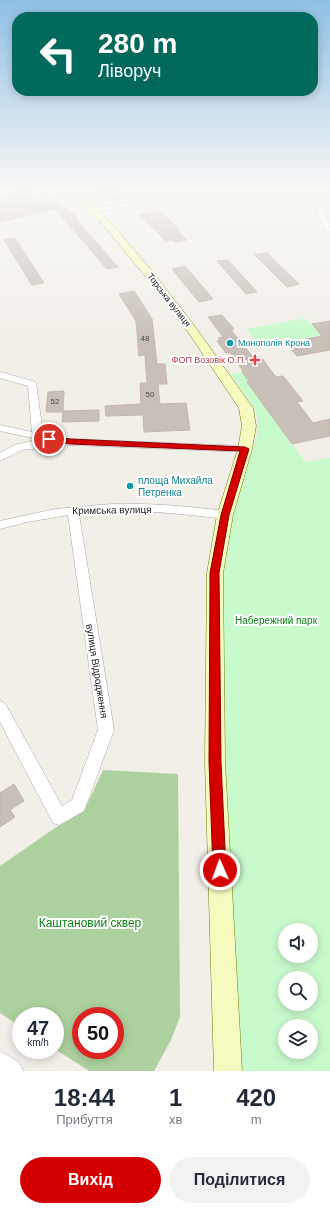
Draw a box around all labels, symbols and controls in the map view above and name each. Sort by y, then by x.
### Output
icon: left [32,28,84,80]
text: 280 m [98,28,177,59]
text: Ліворуч [98,61,161,81]
street label: Торська вулиця [145,271,193,329]
house number: 48 [141,334,150,343]
marker: Монополія Крона [225,338,235,348]
place label: Монополія Крона [238,338,310,348]
marker: ФОП Возовік О.П. [249,354,261,366]
place label: ФОП Возовік О.П. [172,355,246,365]
house number: 50 [146,390,155,399]
house number: 52 [51,397,60,406]
pin [32,422,66,456]
icon: arrive [38,428,60,450]
place label: площа Михайла Петренка [138,475,213,498]
marker: площа Михайла Петренка [125,481,135,491]
street label: Кримська вулиця [72,504,152,516]
park label: Набережний парк [235,615,318,626]
street label: вулиця Відродження [84,623,110,719]
position arrow [199,849,241,891]
park label: Каштановий сквер [39,916,142,930]
map controls [278,923,318,1059]
button: sound [278,923,318,963]
button: search [278,971,318,1011]
speed limit sign: 50 [72,1007,124,1059]
text: 47 [27,1017,49,1039]
button: layers [278,1019,318,1059]
text: km/h [27,1037,49,1048]
text: 18:44 [54,1084,115,1111]
text: 1 [169,1084,182,1111]
text: 420 [236,1084,276,1111]
text: Прибуття [56,1112,113,1127]
text: хв [169,1112,182,1127]
text: m [251,1112,262,1127]
button: Вихід [20,1157,161,1203]
button: Поділитися [169,1157,310,1203]

